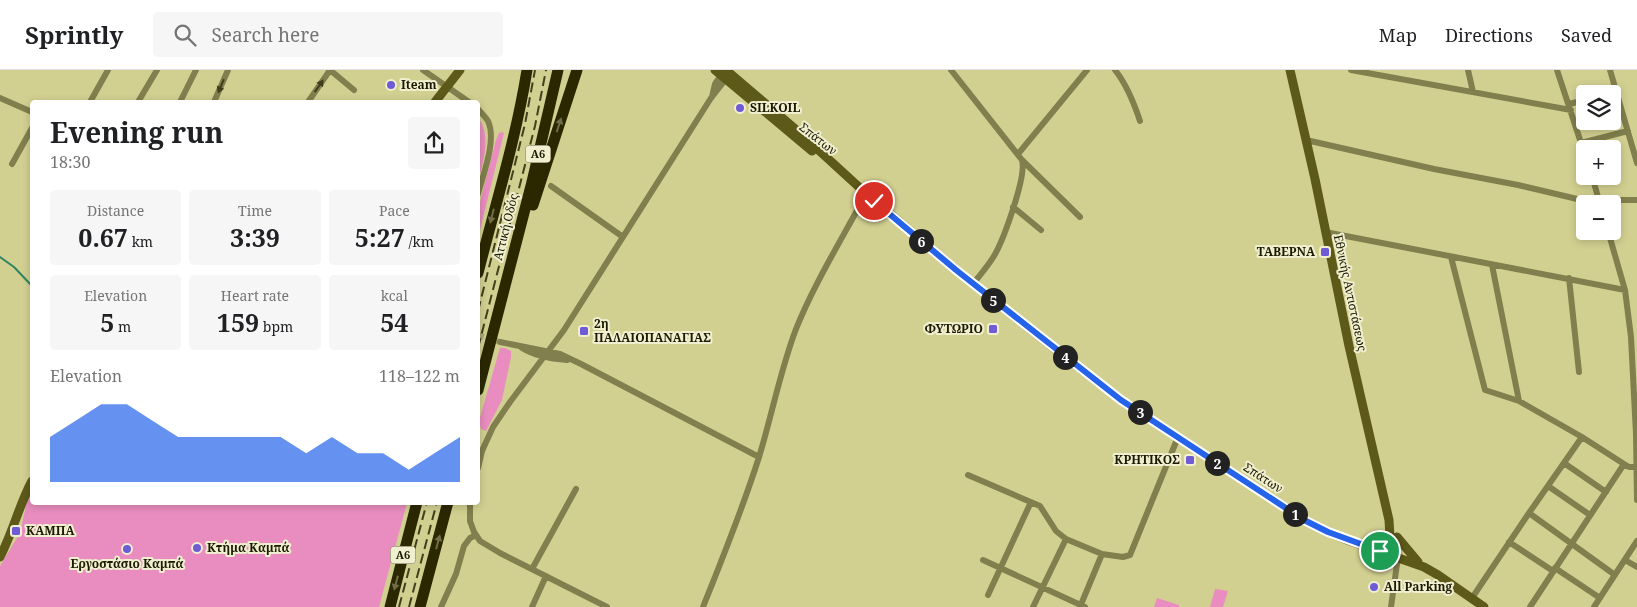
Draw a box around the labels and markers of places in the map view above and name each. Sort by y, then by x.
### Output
place label: Iteam [401,76,437,93]
marker: Iteam [385,79,397,91]
place label: SILKOIL [750,99,800,116]
marker: SILKOIL [734,102,746,114]
pin [853,180,895,222]
pin: 6 [908,228,934,254]
place label: ΤΑΒΕΡΝΑ [1257,243,1316,260]
marker: ΤΑΒΕΡΝΑ [1319,246,1331,258]
pin: 5 [980,288,1006,312]
place label: 2η ΠΑΛΑΙΟΠΑΝΑΓΙΑΣ [594,315,711,346]
place label: ΦΥΤΩΡΙΟ [924,320,983,337]
marker: ΦΥΤΩΡΙΟ [987,323,999,335]
marker: 2η ΠΑΛΑΙΟΠΑΝΑΓΙΑΣ [578,325,590,337]
pin: 4 [1052,344,1078,370]
pin: 3 [1128,400,1152,424]
pin: 2 [1204,450,1230,476]
place label: ΚΡΗΤΙΚΟΣ [1114,451,1180,468]
marker: ΚΡΗΤΙΚΟΣ [1184,454,1196,466]
pin: 1 [1282,502,1308,526]
place label: ΚΑΜΠΑ [26,522,75,539]
marker: ΚΑΜΠΑ [10,525,22,537]
pin [1359,530,1401,572]
place label: Kτήμα Καμπά [207,539,289,556]
marker: Kτήμα Καμπά [191,542,203,554]
marker: Εργοστάσιο Καμπά [121,543,133,555]
place label: Εργοστάσιο Καμπά [71,555,183,572]
place label: All Parking [1384,578,1453,595]
marker: All Parking [1368,581,1380,593]

